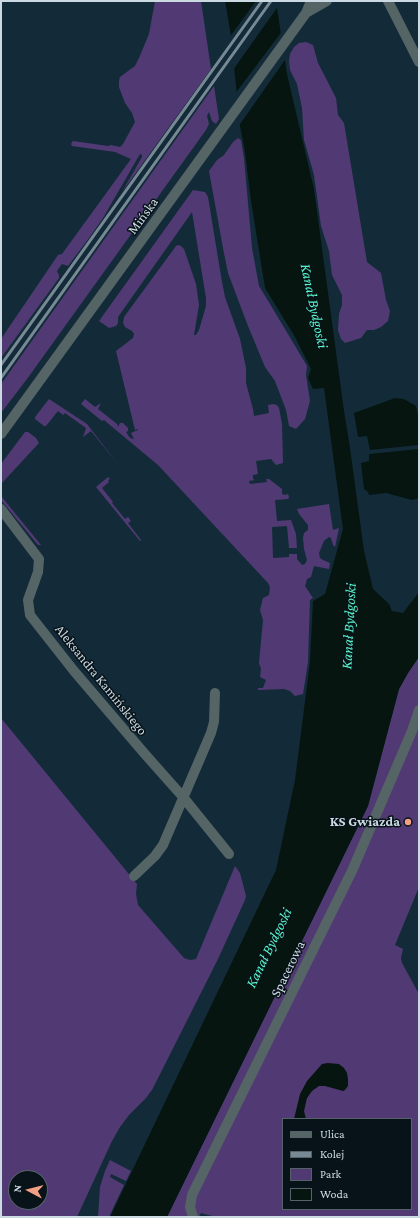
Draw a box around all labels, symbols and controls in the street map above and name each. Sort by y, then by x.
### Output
street label: Mińska [124,194,162,238]
water label: Kanał Bydgoski [296,262,332,350]
water label: Kanał Bydgoski [338,582,360,670]
street label: Aleksandra Kamińskiego [51,621,151,739]
place label: KS Gwiazda [330,814,400,830]
marker: KS Gwiazda [403,817,413,827]
water label: Kanał Bydgoski [242,905,296,991]
street label: Spacerowa [267,938,309,1000]
legend [282,1118,412,1210]
text: Ulica [320,1127,345,1141]
text: Kolej [320,1147,344,1161]
text: Park [320,1167,341,1181]
north arrow [8,1170,48,1210]
text: N [11,1184,23,1193]
text: Woda [320,1187,348,1201]

